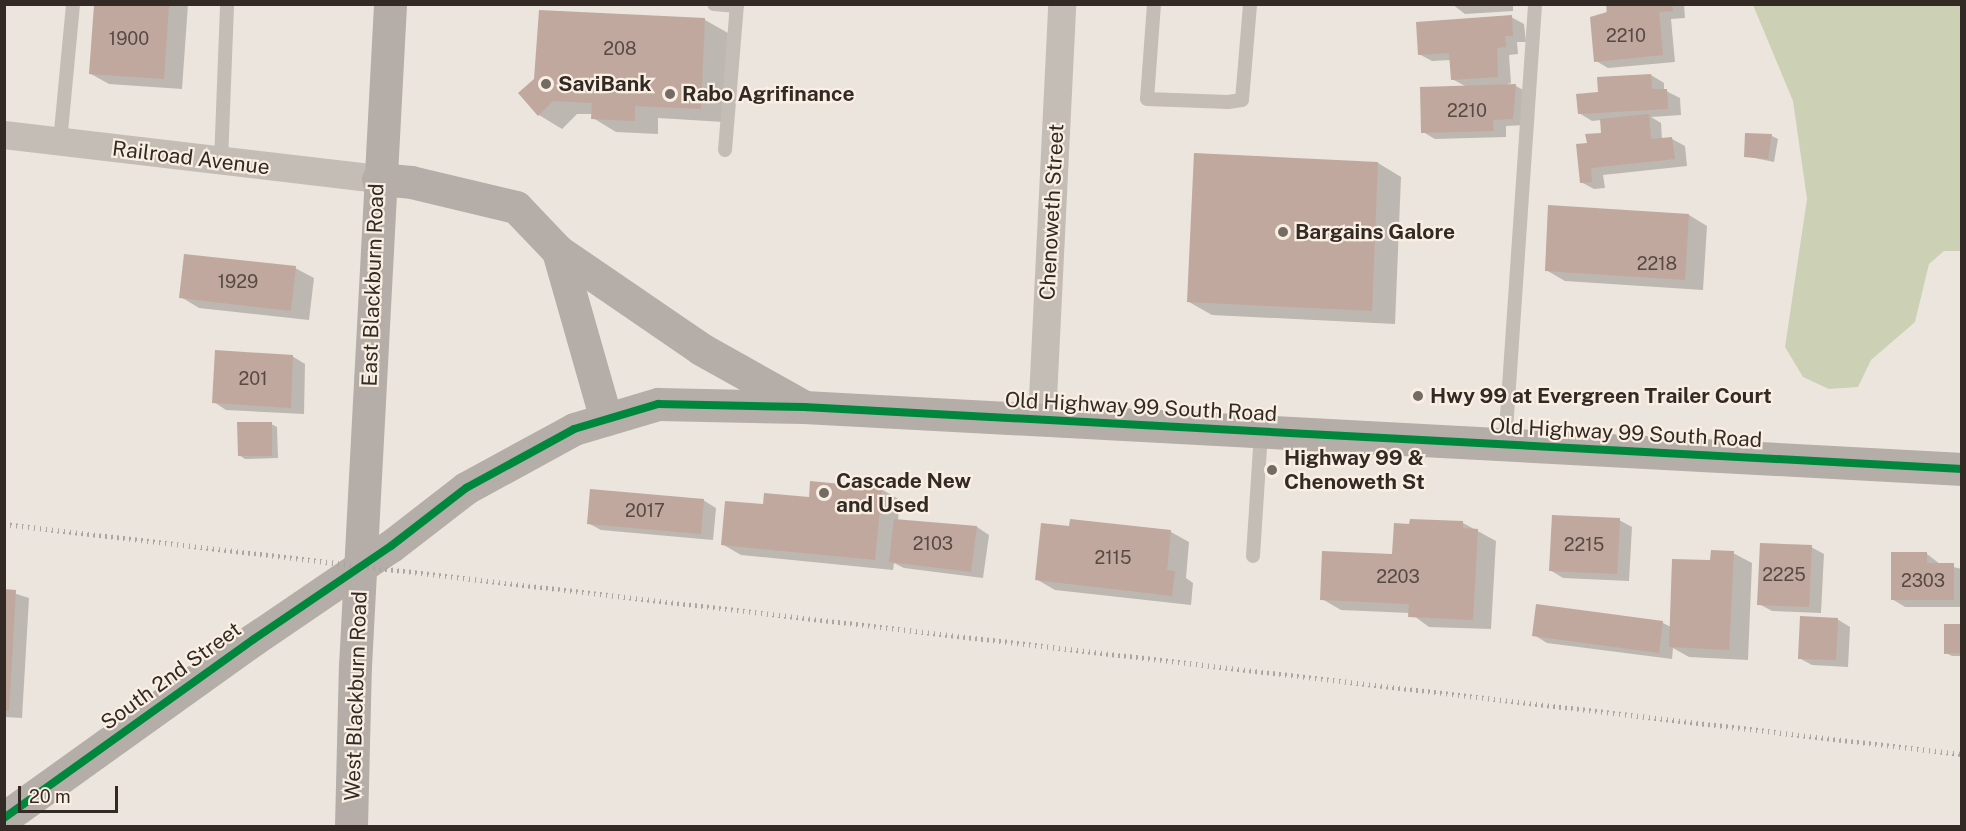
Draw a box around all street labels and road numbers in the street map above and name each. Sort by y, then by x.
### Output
street label: Chenoweth Street [1035,123,1069,301]
street label: Railroad Avenue [111,136,271,180]
street label: East Blackburn Road [357,183,389,387]
street label: Old Highway 99 South Road [1004,387,1278,427]
street label: Old Highway 99 South Road [1489,413,1763,453]
street label: West Blackburn Road [340,591,372,801]
street label: South 2nd Street [96,617,246,735]

